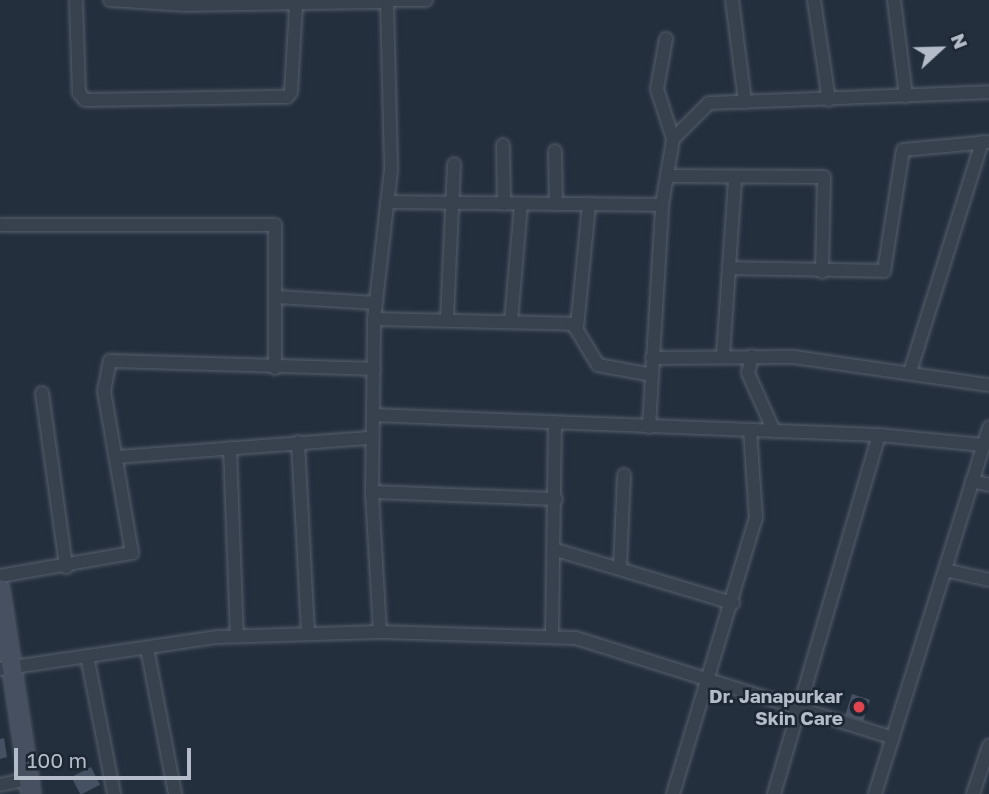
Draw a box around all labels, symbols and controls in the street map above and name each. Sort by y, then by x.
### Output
north arrow [905,14,975,84]
text: N [947,30,973,52]
place label: Dr. Janapurkar Skin Care [709,685,843,729]
marker: Dr. Janapurkar Skin Care [849,697,869,717]
scale bar [18,734,194,778]
text: 100 m [27,747,87,773]

